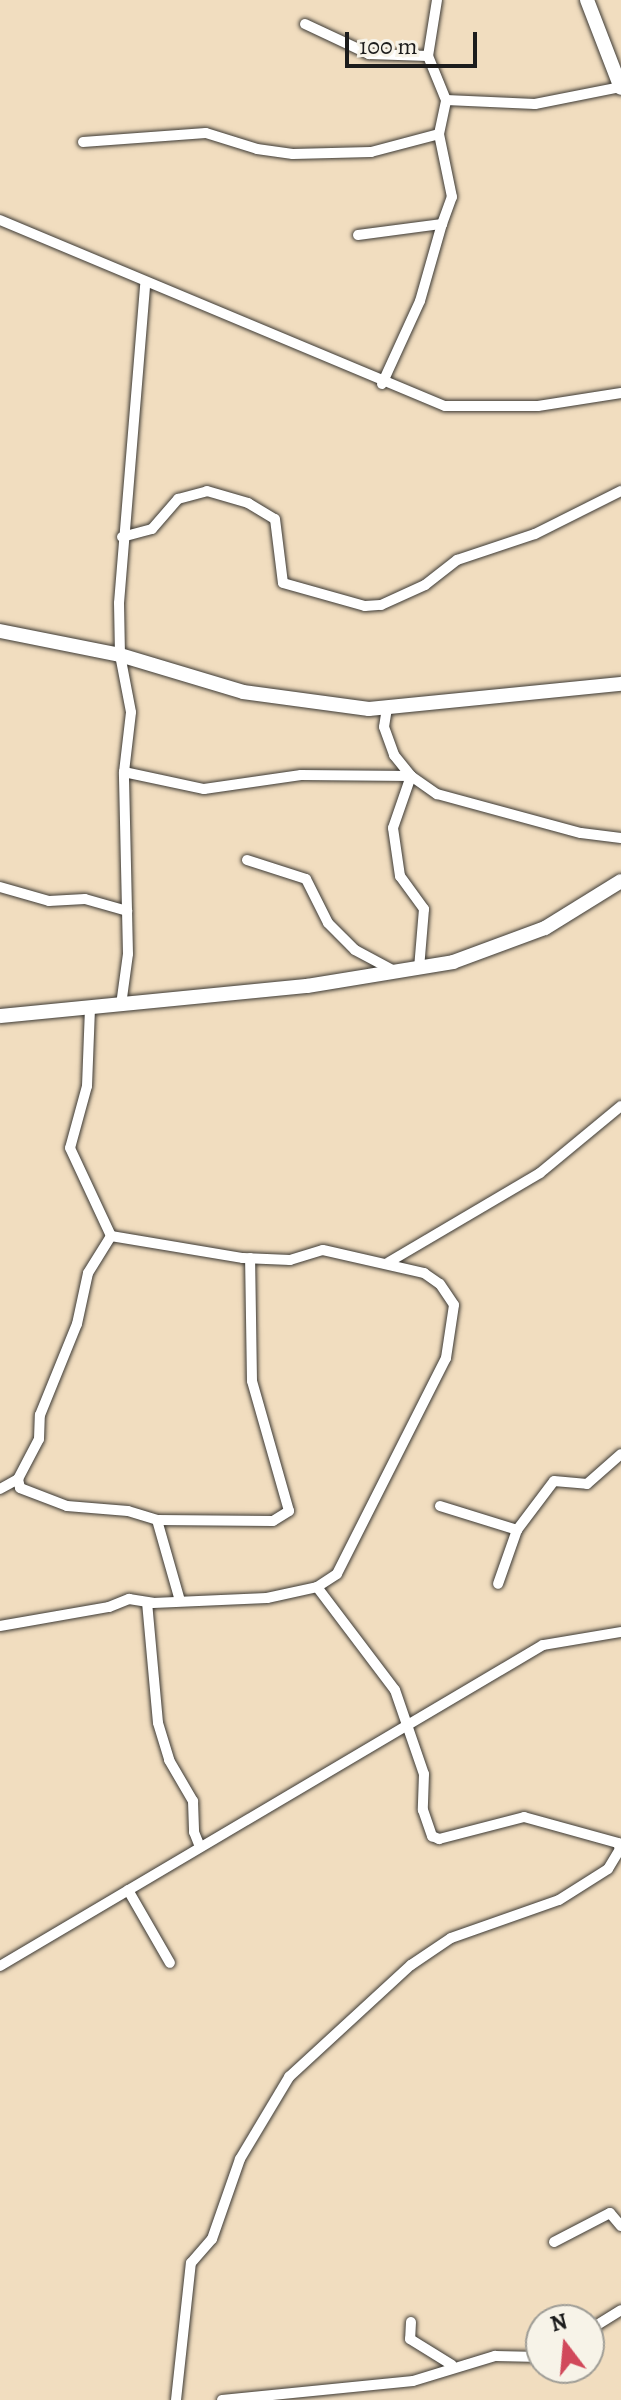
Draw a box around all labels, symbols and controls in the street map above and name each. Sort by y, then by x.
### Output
scale bar [349,16,481,66]
text: 100 m [359,30,418,62]
north arrow [525,2304,605,2384]
text: N [547,2306,571,2339]

